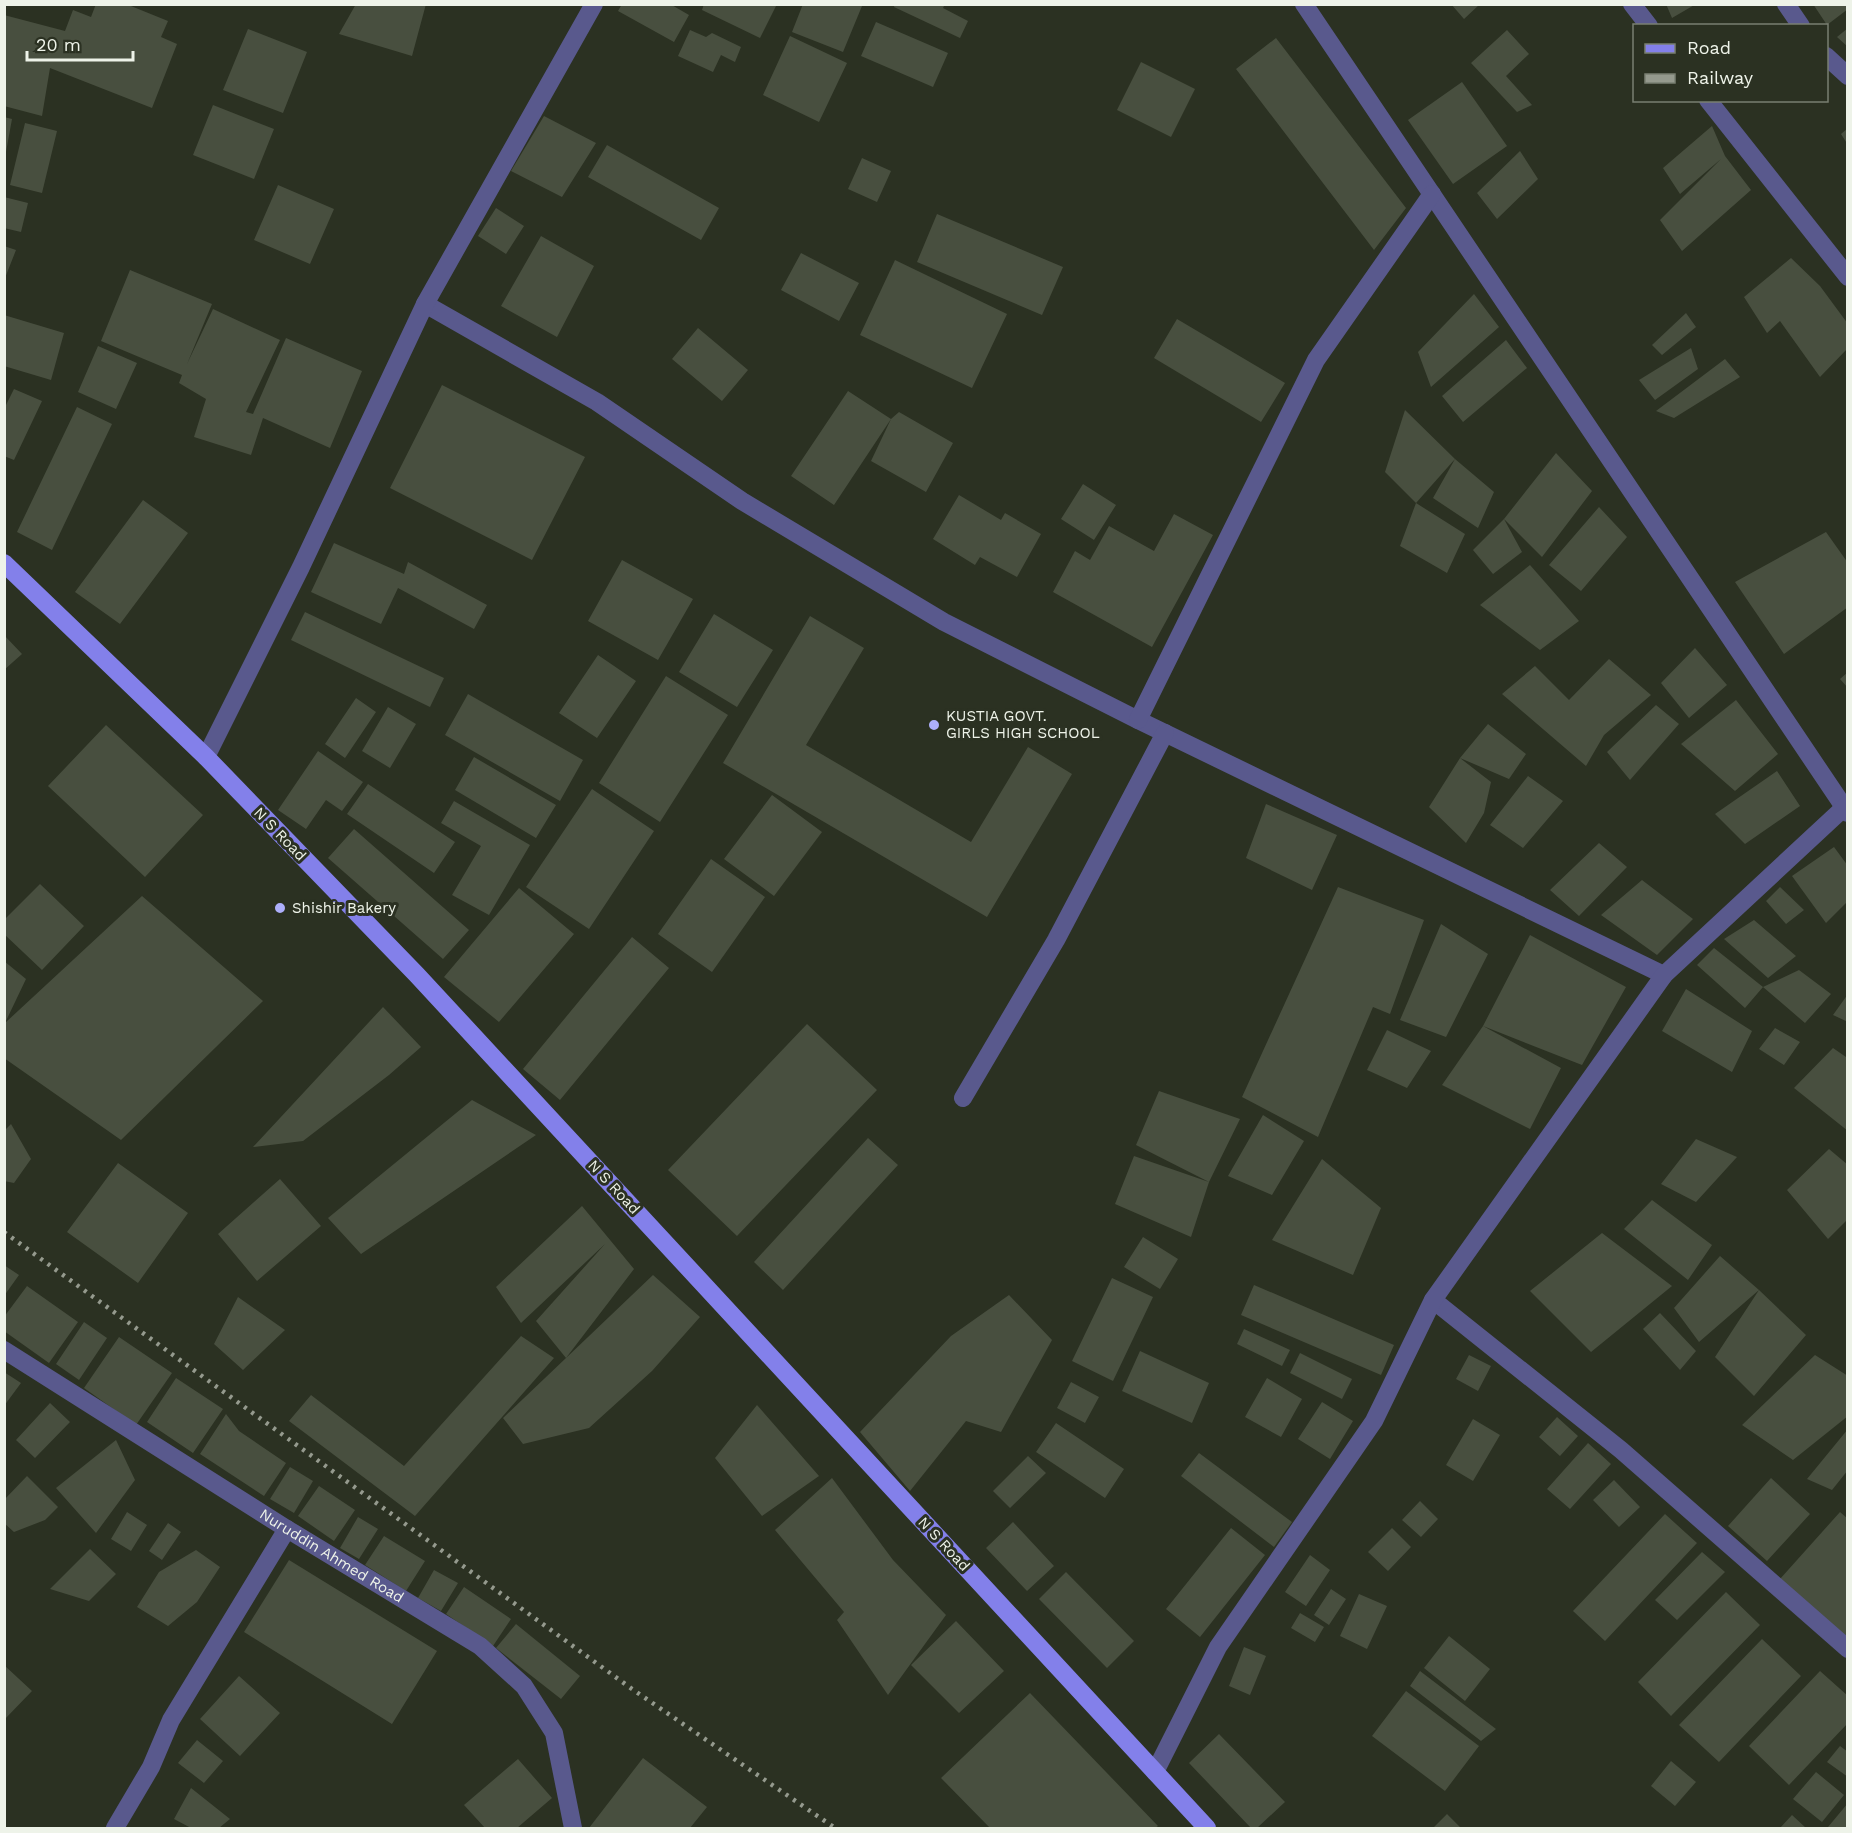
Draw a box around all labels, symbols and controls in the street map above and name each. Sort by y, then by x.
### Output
scale bar [27,24,134,62]
legend [1633,24,1828,102]
text: 20 m [36,34,81,55]
text: Road [1687,37,1731,58]
text: Railway [1687,67,1754,88]
place label: KUSTIA GOVT. GIRLS HIGH SCHOOL [946,707,1100,742]
marker: KUSTIA GOVT. GIRLS HIGH SCHOOL [927,718,941,732]
street label: N S Road [250,803,310,865]
place label: Shishir Bakery [292,899,396,917]
marker: Shishir Bakery [273,901,287,915]
street label: N S Road [584,1156,644,1218]
street label: Nuruddin Ahmed Road [256,1505,407,1607]
street label: N S Road [914,1513,974,1575]

